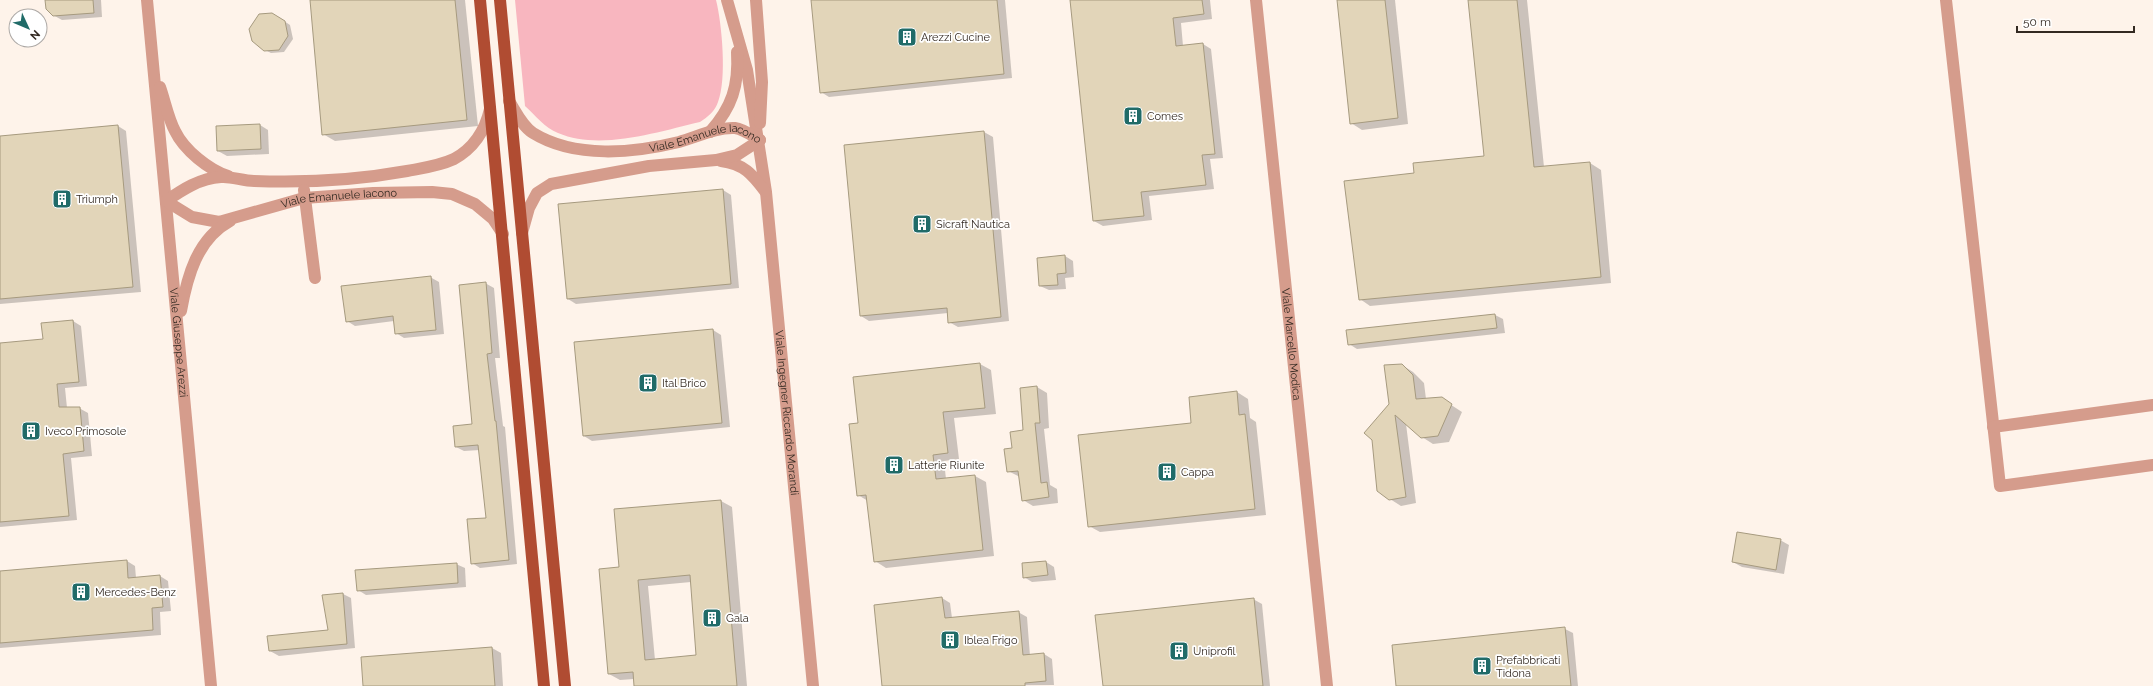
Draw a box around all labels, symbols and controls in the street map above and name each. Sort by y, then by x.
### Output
north arrow [8,8,48,48]
scale bar [2017,8,2134,34]
text: 50 m [2023,15,2051,29]
building icon: Arezzi Cucine [896,26,918,48]
text: N [27,27,42,42]
place label: Arezzi Cucine [921,31,990,44]
building icon: Comes [1122,105,1144,127]
place label: Comes [1147,110,1183,123]
street label: Viale Emanuele Iacono [648,121,764,154]
street label: Viale Emanuele Iacono [279,186,398,211]
building icon: Triumph [51,188,73,210]
place label: Triumph [76,193,118,206]
building icon: Sicraft Nautica [911,213,933,235]
place label: Sicraft Nautica [936,218,1010,231]
street label: Viale Giuseppe Arezzi [167,287,191,398]
street label: Viale Marcello Modica [1279,287,1304,401]
street label: Viale Ingegner Riccardo Morandi [773,330,801,496]
building icon: Ital Brico [637,372,659,394]
place label: Ital Brico [662,377,706,390]
building icon: Iveco Primosole [20,420,42,442]
place label: Iveco Primosole [45,425,127,438]
building icon: Latterie Riunite [883,454,905,476]
place label: Latterie Riunite [908,459,985,472]
building icon: Cappa [1156,461,1178,483]
place label: Cappa [1181,466,1214,479]
building icon: Mercedes-Benz [70,581,92,603]
place label: Mercedes-Benz [95,586,177,599]
building icon: Gala [701,607,723,629]
place label: Gala [726,612,749,625]
building icon: Iblea Frigo [939,629,961,651]
place label: Iblea Frigo [964,634,1018,647]
building icon: Uniprofil [1168,640,1190,662]
place label: Uniprofil [1193,645,1236,658]
place label: Prefabbricati Tidona [1496,654,1560,680]
building icon: Prefabbricati Tidona [1471,655,1493,677]

